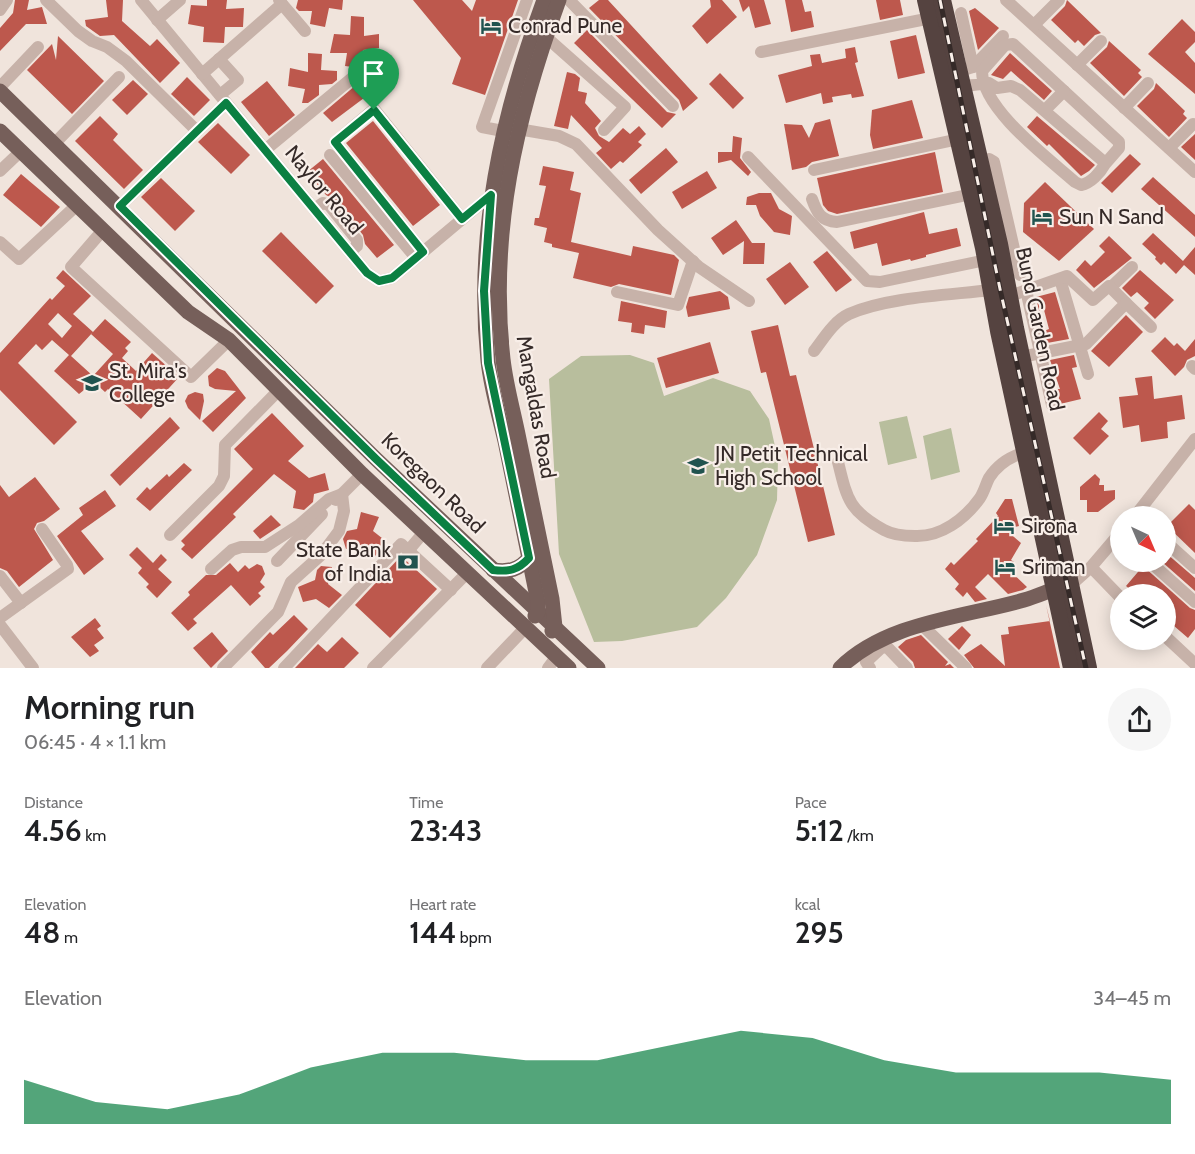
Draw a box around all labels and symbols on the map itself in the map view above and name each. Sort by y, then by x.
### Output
place label: Conrad Pune [508,13,623,38]
hotel icon: Conrad Pune [479,14,503,38]
pin [348,48,399,110]
street label: Naylor Road [280,140,369,239]
place label: Sun N Sand [1059,204,1164,229]
hotel icon: Sun N Sand [1030,205,1054,229]
street label: Bund Garden Road [1011,245,1070,413]
street label: Mangaldas Road [512,333,561,480]
place label: St. Mira's College [109,358,187,407]
school or university icon: St. Mira's College [80,371,104,395]
street label: Koregaon Road [376,427,490,538]
place label: JN Petit Technical High School [714,441,868,490]
school or university icon: JN Petit Technical High School [686,454,710,478]
north arrow [1110,506,1176,572]
place label: Sirona [1021,513,1077,538]
hotel icon: Sirona [992,514,1016,538]
place label: State Bank of India [296,537,392,586]
bank icon: State Bank of India [396,550,420,574]
place label: Sriman [1022,554,1085,579]
hotel icon: Sriman [993,555,1017,579]

